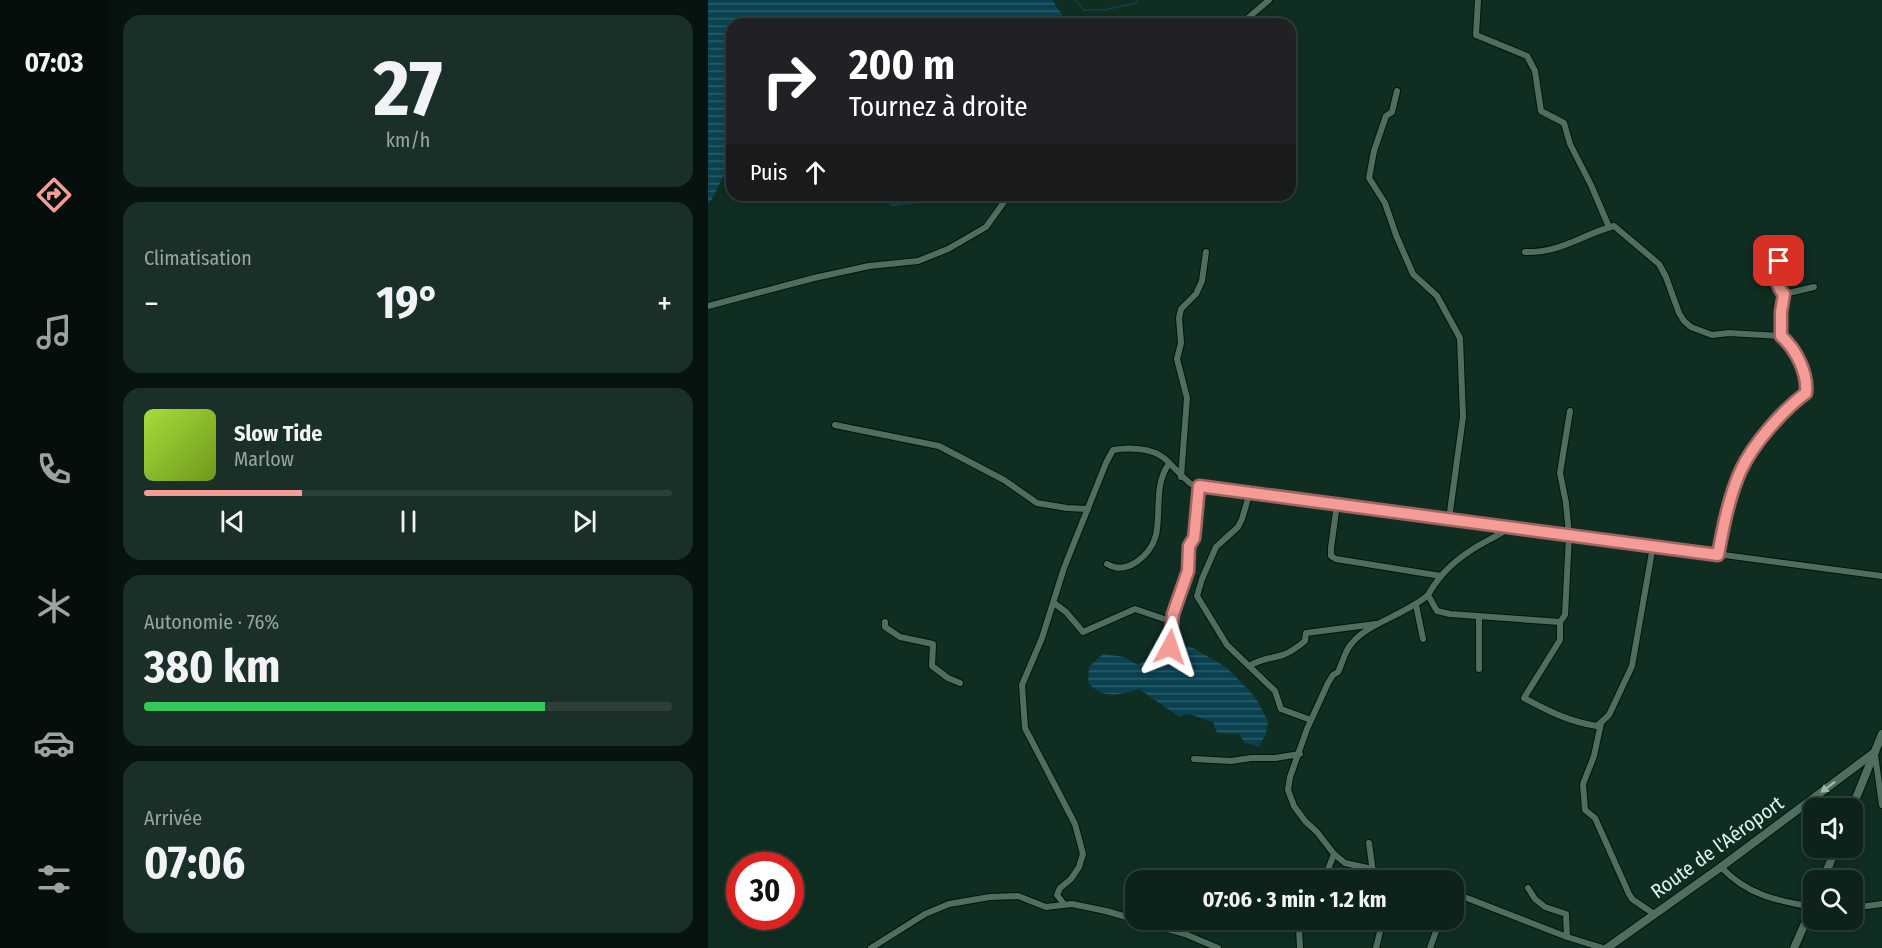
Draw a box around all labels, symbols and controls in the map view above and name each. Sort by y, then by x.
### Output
text: 200 m [849,40,955,90]
text: 27 [374,42,442,136]
icon: right [750,42,828,120]
text: 07:03 [24,47,84,79]
text: Tournez à droite [849,91,1028,123]
text: km/h [386,128,430,152]
icon: ahead [799,156,832,189]
text: Puis [750,159,787,186]
icon: directions [33,174,75,216]
pin [1753,235,1804,286]
icon: arrive [1762,244,1795,277]
text: Climatisation [144,246,252,270]
text: 19° [376,276,440,330]
text: − [144,284,159,324]
text: + [657,284,672,324]
icon: music [33,311,75,353]
text: Slow Tide [234,420,322,447]
text: Marlow [234,447,294,471]
icon: phone [33,448,75,490]
icon: previous [216,505,249,538]
icon: pause [392,505,425,538]
icon: next [568,505,601,538]
icon: climate [33,585,75,627]
text: Autonomie · 76% [144,610,279,634]
position arrow [1138,615,1202,679]
text: 380 km [144,640,280,694]
icon: car [33,722,75,764]
one-way arrow [1820,780,1835,792]
street label: Route de l'Aéroport [1646,791,1788,903]
map controls [1803,798,1863,930]
button: sound [1803,798,1863,858]
text: Arrivée [144,806,202,830]
text: 07:06 [144,836,245,890]
speed limit sign: 30 [726,852,804,930]
icon: filters [33,858,75,900]
button: search [1803,870,1863,930]
text: 07:06 · 3 min · 1.2 km [1202,886,1387,913]

